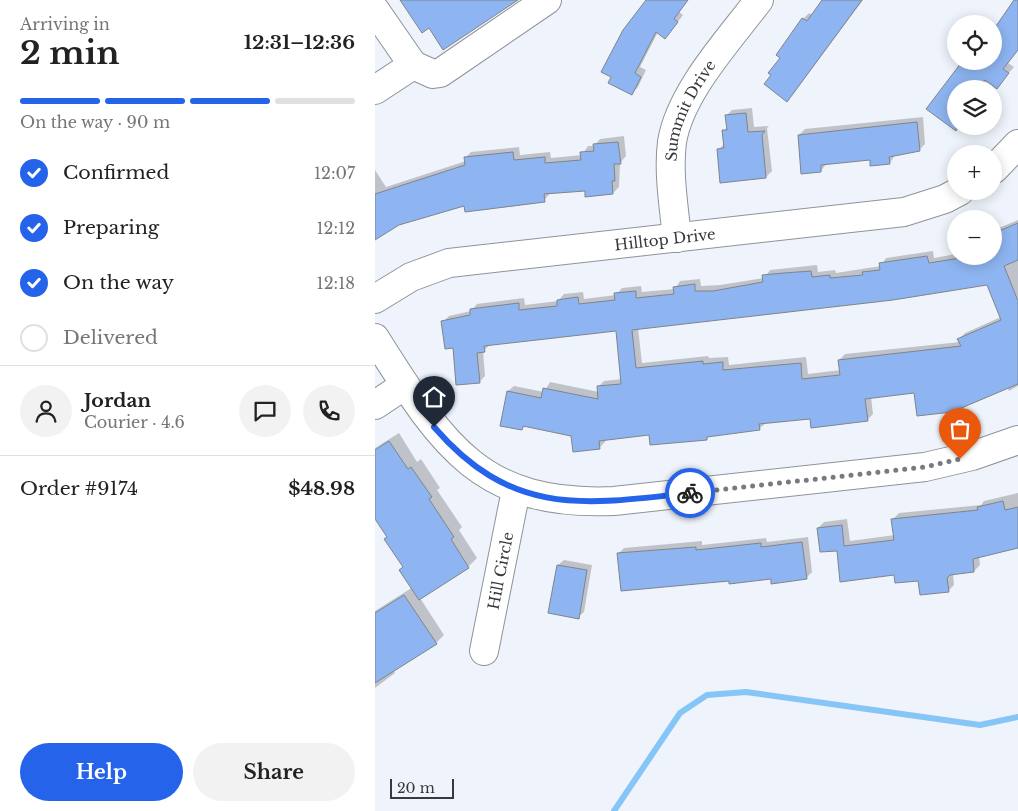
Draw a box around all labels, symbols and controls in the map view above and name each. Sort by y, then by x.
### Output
text: Arriving in [20,14,110,34]
map controls [947,15,1002,265]
button: locate [947,15,1002,70]
text: 12:31–12:36 [244,31,355,54]
text: 2 min [20,33,120,73]
street label: Summit Drive [661,56,719,162]
button: layers [947,80,1002,135]
text: On the way · 90 m [20,112,170,132]
button: + [947,145,1002,200]
icon: check [20,159,48,187]
text: Confirmed [63,161,169,184]
text: 12:07 [314,163,355,183]
button: − [947,210,1002,265]
icon: check [20,214,48,242]
text: Preparing [63,216,159,239]
text: 12:12 [316,218,355,238]
street label: Hilltop Drive [613,224,717,254]
icon: check [20,269,48,297]
text: On the way [63,271,174,294]
text: 12:18 [317,273,355,293]
text: Delivered [63,326,158,349]
pin [413,376,455,427]
icon: home [420,383,448,411]
button: person [20,385,72,437]
button: chat [239,385,291,437]
button: phone [303,385,355,437]
text: Jordan [84,389,151,412]
pin [939,408,981,459]
text: Courier · 4.6 [84,412,185,432]
icon: bag [946,415,974,443]
courier [665,468,715,518]
text: Order #9174 [20,477,138,500]
text: $48.98 [288,477,355,500]
icon: bike [676,479,704,507]
street label: Hill Circle [483,530,517,611]
button: Help [20,743,183,801]
button: Share [193,743,355,801]
scale bar [390,776,454,799]
text: 20 m [397,779,435,797]

